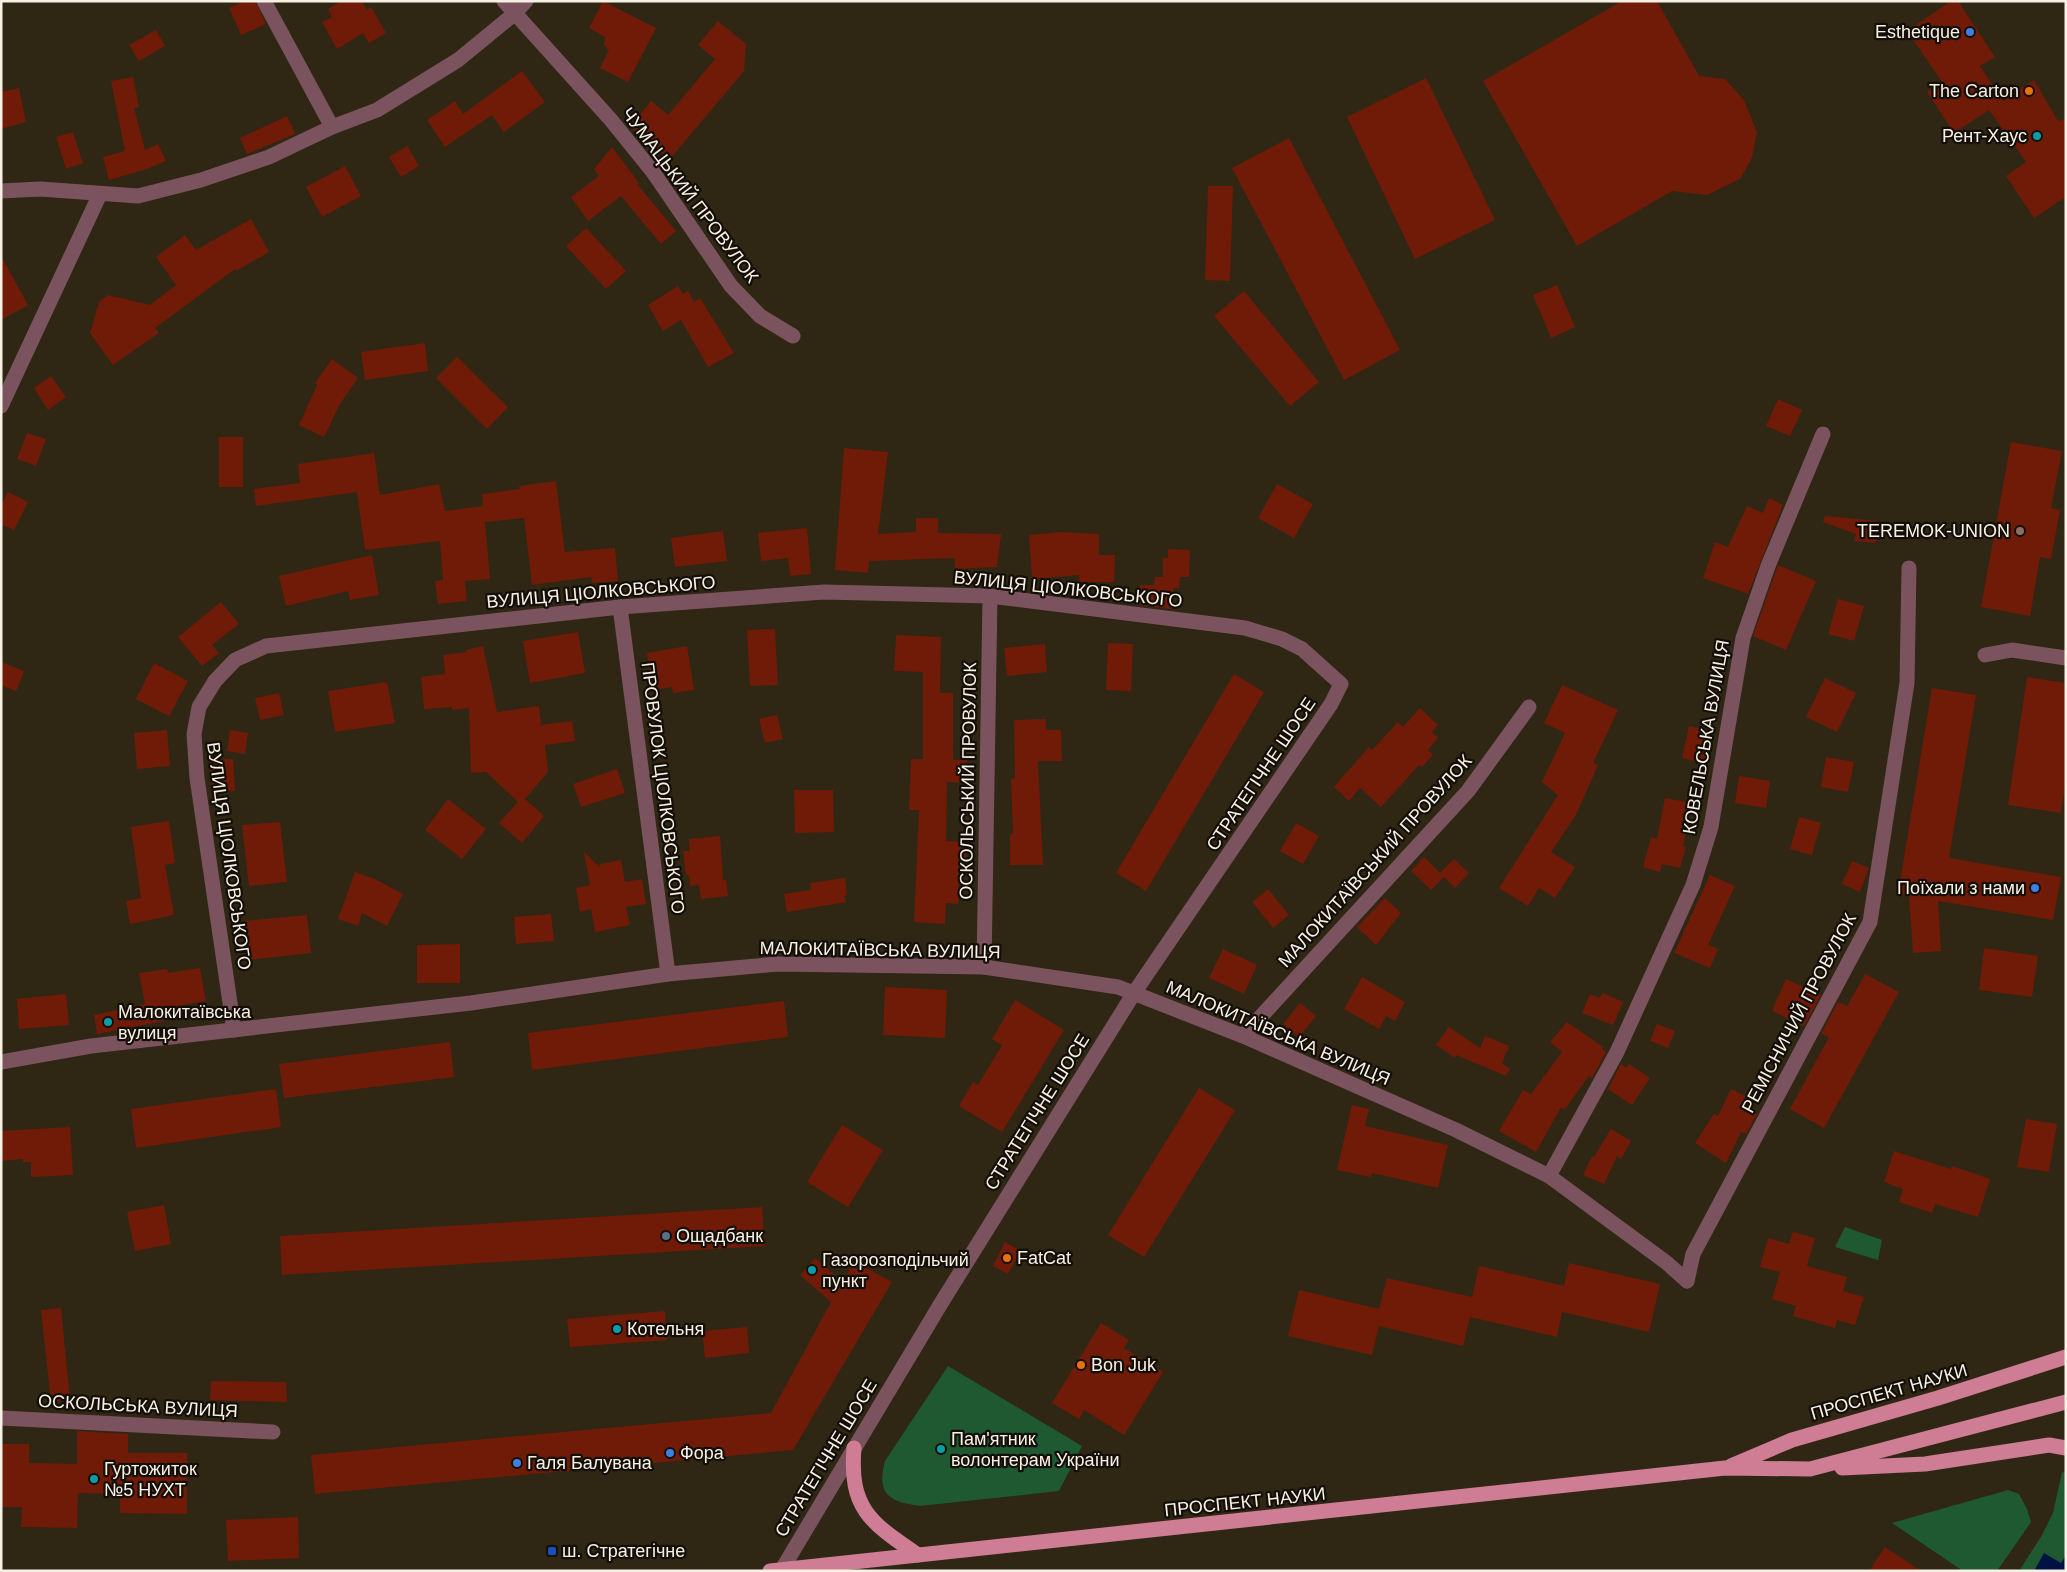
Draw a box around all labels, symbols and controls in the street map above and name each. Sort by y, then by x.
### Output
place label: Esthetique [1875,22,1960,42]
marker: Esthetique [1964,26,1976,38]
place label: The Carton [1929,81,2019,101]
marker: The Carton [2023,85,2035,97]
street label: ЧУМАЦЬКИЙ ПРОВУЛОК [618,103,763,287]
place label: Рент-Хаус [1942,126,2027,146]
marker: Рент-Хаус [2031,130,2043,142]
place label: TEREMOK-UNION [1857,521,2010,541]
marker: TEREMOK-UNION [2014,525,2026,537]
street label: ВУЛИЦЯ ЦІОЛКОВСЬКОГО [953,567,1183,611]
street label: ВУЛИЦЯ ЦІОЛКОВСЬКОГО [486,572,716,612]
street label: КОВЕЛЬСЬКА ВУЛИЦЯ [1679,638,1733,836]
street label: ПРОВУЛОК ЦІОЛКОВСЬКОГО [638,661,688,915]
street label: ОСКОЛЬСЬКИЙ ПРОВУЛОК [955,662,980,900]
street label: СТРАТЕГІЧНЕ ШОСЕ [1202,694,1320,854]
street label: ВУЛИЦЯ ЦІОЛКОВСЬКОГО [203,741,255,971]
street label: МАЛОКИТАЇВСЬКИЙ ПРОВУЛОК [1274,750,1476,971]
place label: Поїхали з нами [1897,878,2025,898]
marker: Поїхали з нами [2029,882,2041,894]
street label: РЕМІСНИЧИЙ ПРОВУЛОК [1737,909,1860,1116]
street label: МАЛОКИТАЇВСЬКА ВУЛИЦЯ [759,938,1001,962]
street label: МАЛОКИТАЇВСЬКА ВУЛИЦЯ [1163,977,1393,1089]
place label: Малокитаївська вулиця [118,1002,252,1043]
marker: Малокитаївська вулиця [102,1016,114,1028]
street label: СТРАТЕГІЧНЕ ШОСЕ [981,1030,1093,1194]
place label: Ощадбанк [676,1226,763,1246]
marker: Ощадбанк [660,1230,672,1242]
place label: FatCat [1017,1248,1071,1268]
place label: Газорозподільчий пункт [822,1250,969,1291]
marker: FatCat [1001,1252,1013,1264]
marker: Газорозподільчий пункт [806,1264,818,1276]
place label: Котельня [627,1319,704,1339]
marker: Котельня [611,1323,623,1335]
place label: Bon Juk [1091,1355,1157,1375]
marker: Bon Juk [1075,1359,1087,1371]
street label: ПРОСПЕКТ НАУКИ [1808,1360,1970,1424]
street label: СТРАТЕГІЧНЕ ШОСЕ [771,1376,881,1540]
street label: ОСКОЛЬСЬКА ВУЛИЦЯ [38,1391,238,1421]
place label: Пам'ятник волонтерам України [951,1429,1120,1470]
place label: Фора [680,1443,725,1463]
marker: Пам'ятник волонтерам України [935,1443,947,1455]
marker: Фора [664,1447,676,1459]
place label: Галя Балувана [527,1453,653,1473]
marker: Галя Балувана [511,1457,523,1469]
place label: Гуртожиток №5 НУХТ [104,1459,197,1500]
marker: Гуртожиток №5 НУХТ [88,1473,100,1485]
street label: ПРОСПЕКТ НАУКИ [1163,1484,1327,1520]
place label: ш. Стратегічне [562,1541,685,1561]
marker: ш. Стратегічне [546,1545,558,1557]

